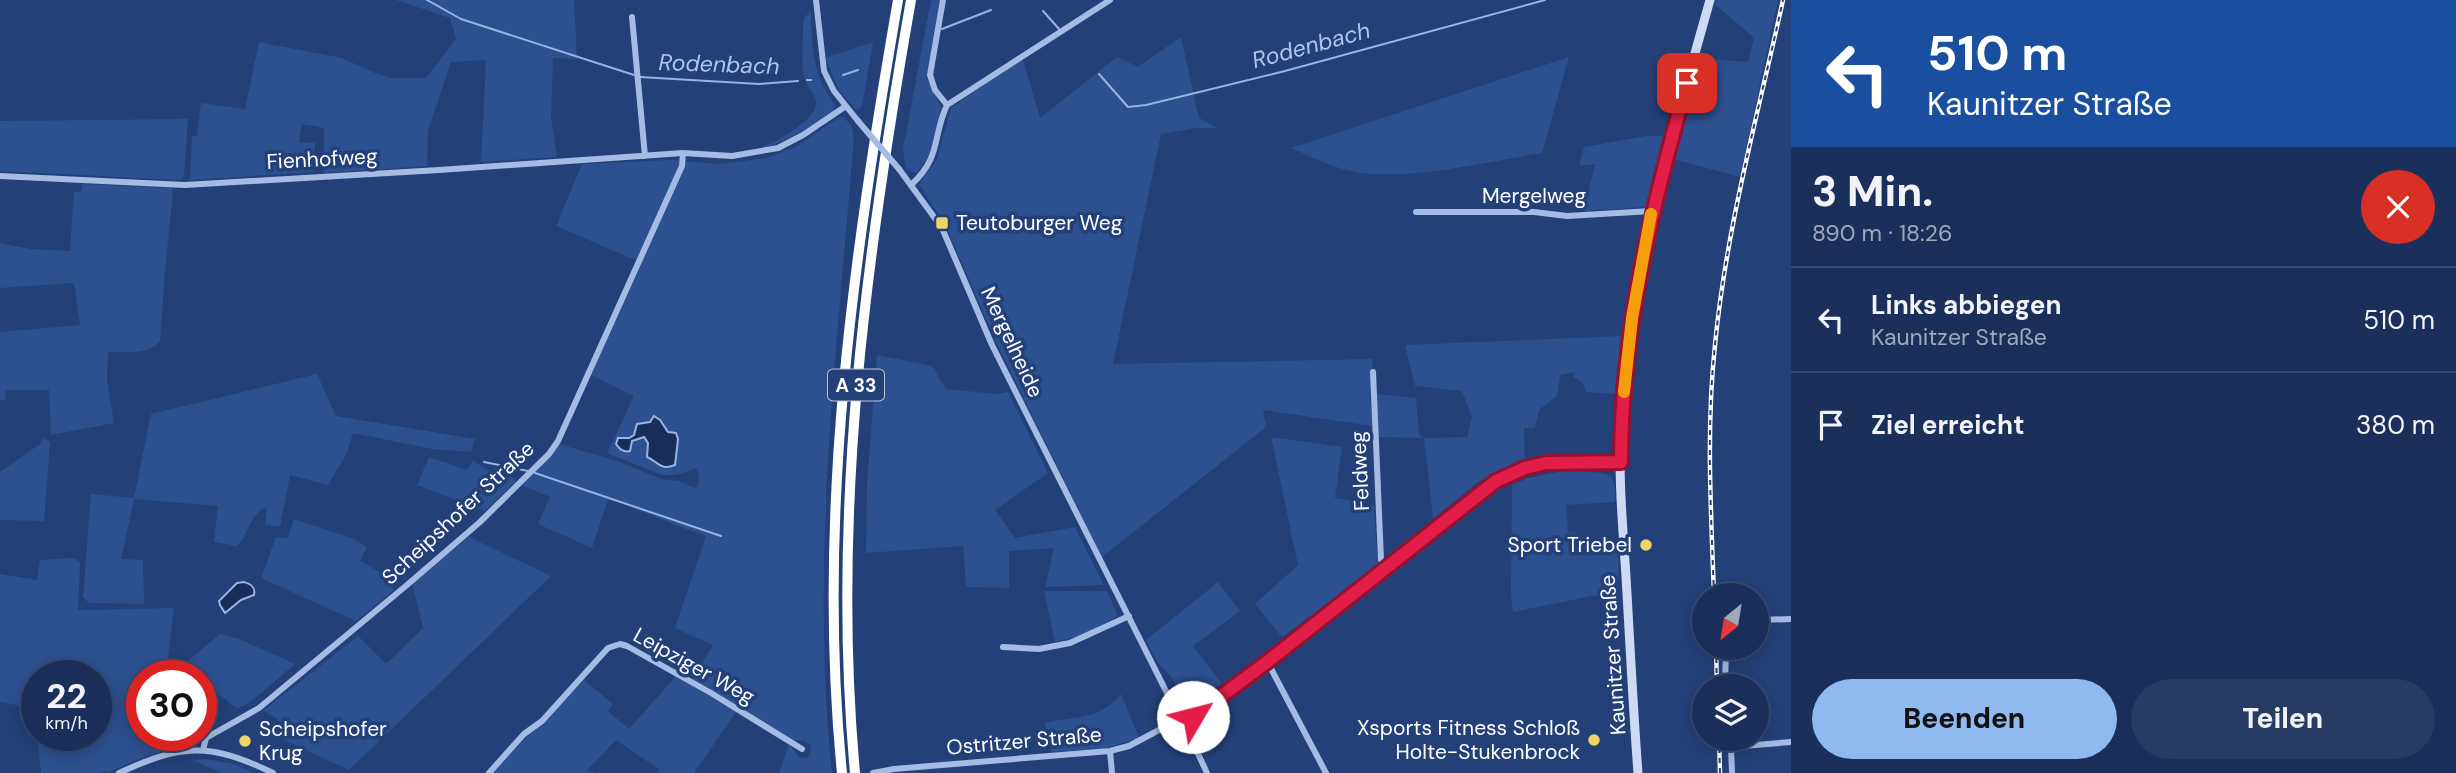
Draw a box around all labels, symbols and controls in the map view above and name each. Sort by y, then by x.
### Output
water label: Rodenbach [1249,15,1373,75]
text: 510 m [1927,21,2067,85]
icon: left [1812,28,1903,119]
water label: Rodenbach [658,47,780,81]
pin [1657,53,1717,113]
icon: arrive [1668,64,1706,102]
text: Kaunitzer Straße [1927,83,2172,125]
street label: Fienhofweg [266,142,378,176]
text: 3 Min. [1812,164,1933,219]
button: close [2361,170,2435,244]
street label: Mergelweg [1482,182,1586,210]
place label: Teutoburger Weg [956,209,1123,237]
marker: Teutoburger Weg [934,215,950,231]
text: 890 m · 18:26 [1812,218,1952,248]
street label: Mergelheide [974,282,1050,402]
text: Links abbiegen [1871,288,2061,322]
icon: left [1812,301,1850,339]
text: 510 m [2363,303,2435,337]
text: Kaunitzer Straße [1871,322,2047,352]
road number: A 33 [828,370,884,400]
icon: arrive [1812,406,1850,444]
text: Ziel erreicht [1871,408,2024,442]
text: 380 m [2356,408,2435,442]
street label: Feldweg [1344,430,1376,512]
street label: Scheipshofer Straße [376,435,540,591]
place label: Sport Triebel [1508,531,1632,559]
marker: Sport Triebel [1638,537,1654,553]
street label: Kaunitzer Straße [1593,574,1633,736]
north arrow [1692,583,1769,660]
map controls [1692,583,1769,751]
street label: Leipziger Weg [628,621,760,711]
speed limit sign: 30 [126,660,217,751]
text: 22 [46,673,87,719]
button: layers [1692,674,1769,751]
button: Beenden [1812,679,2117,759]
button: Teilen [2131,679,2435,759]
position arrow [1156,680,1230,754]
text: km/h [45,711,88,735]
place label: Xsports Fitness Schloß Holte-Stukenbrock [1357,714,1580,766]
place label: Scheipshofer Krug [259,715,387,767]
street label: Ostritzer Straße [945,720,1103,762]
marker: Xsports Fitness Schloß Holte-Stukenbrock [1586,732,1602,748]
marker: Scheipshofer Krug [237,733,253,749]

